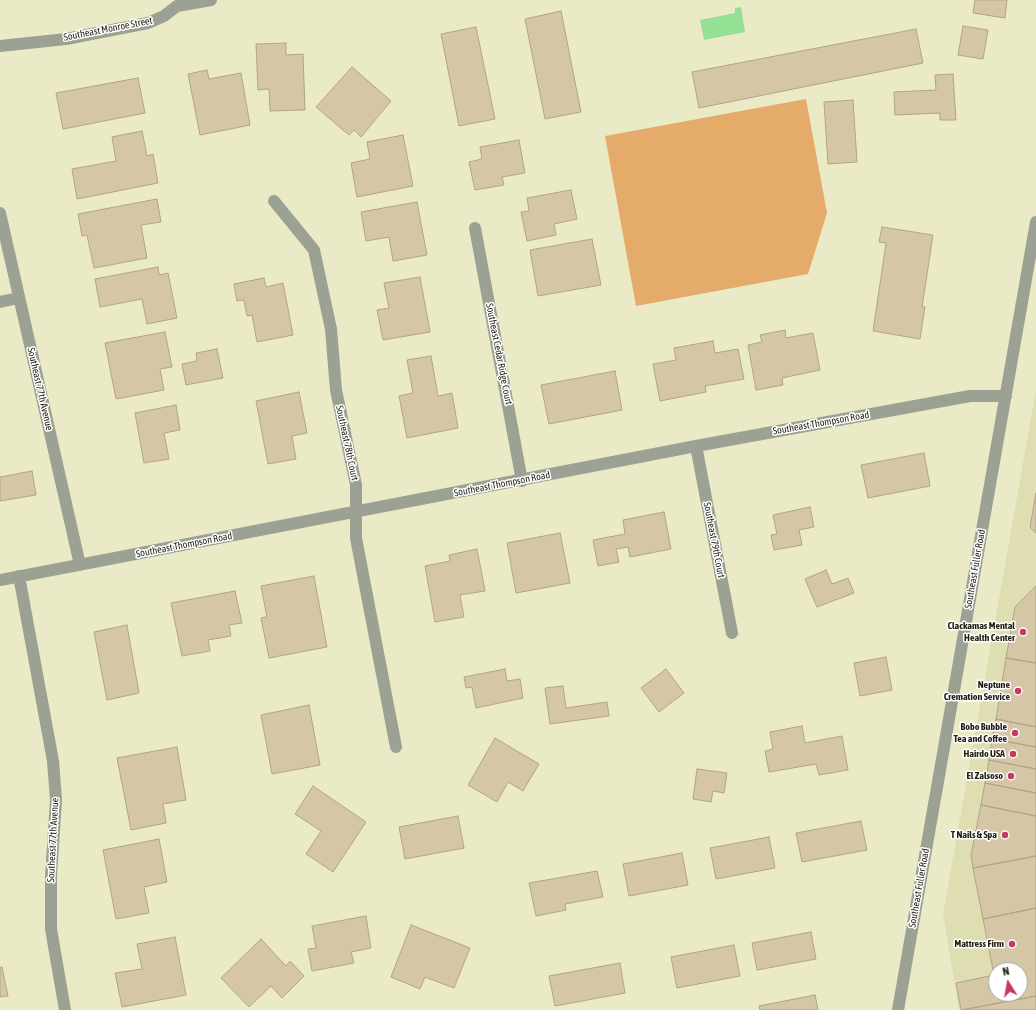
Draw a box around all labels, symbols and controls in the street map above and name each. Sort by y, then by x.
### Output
street label: Southeast Monroe Street [63,15,153,43]
street label: Southeast Cedar Ridge Court [483,302,515,406]
street label: Southeast 77th Avenue [25,346,55,432]
street label: Southeast 78th Court [333,404,361,482]
street label: Southeast Thompson Road [772,409,870,437]
street label: Southeast Thompson Road [453,469,551,499]
street label: Southeast 79th Court [701,501,727,579]
street label: Southeast Fuller Road [962,528,988,610]
street label: Southeast Thompson Road [135,530,233,560]
place label: Clackamas Mental Health Center [947,620,1015,644]
marker: Clackamas Mental Health Center [1018,627,1028,637]
place label: Neptune Cremation Service [944,679,1010,702]
marker: Neptune Cremation Service [1013,686,1023,696]
place label: Bobo Bubble Tea and Coffee [953,721,1007,744]
marker: Bobo Bubble Tea and Coffee [1010,728,1020,738]
place label: Hairdo USA [963,748,1005,760]
marker: Hairdo USA [1008,749,1018,759]
place label: El Zalsoso [966,770,1003,782]
marker: El Zalsoso [1006,771,1016,781]
street label: Southeast 77th Avenue [45,797,61,883]
place label: T Nails & Spa [951,829,997,841]
marker: T Nails & Spa [1000,830,1010,840]
street label: Southeast Fuller Road [906,847,932,929]
place label: Mattress Firm [954,938,1004,950]
marker: Mattress Firm [1007,939,1017,949]
north arrow [988,962,1028,1002]
text: N [1002,965,1010,978]

